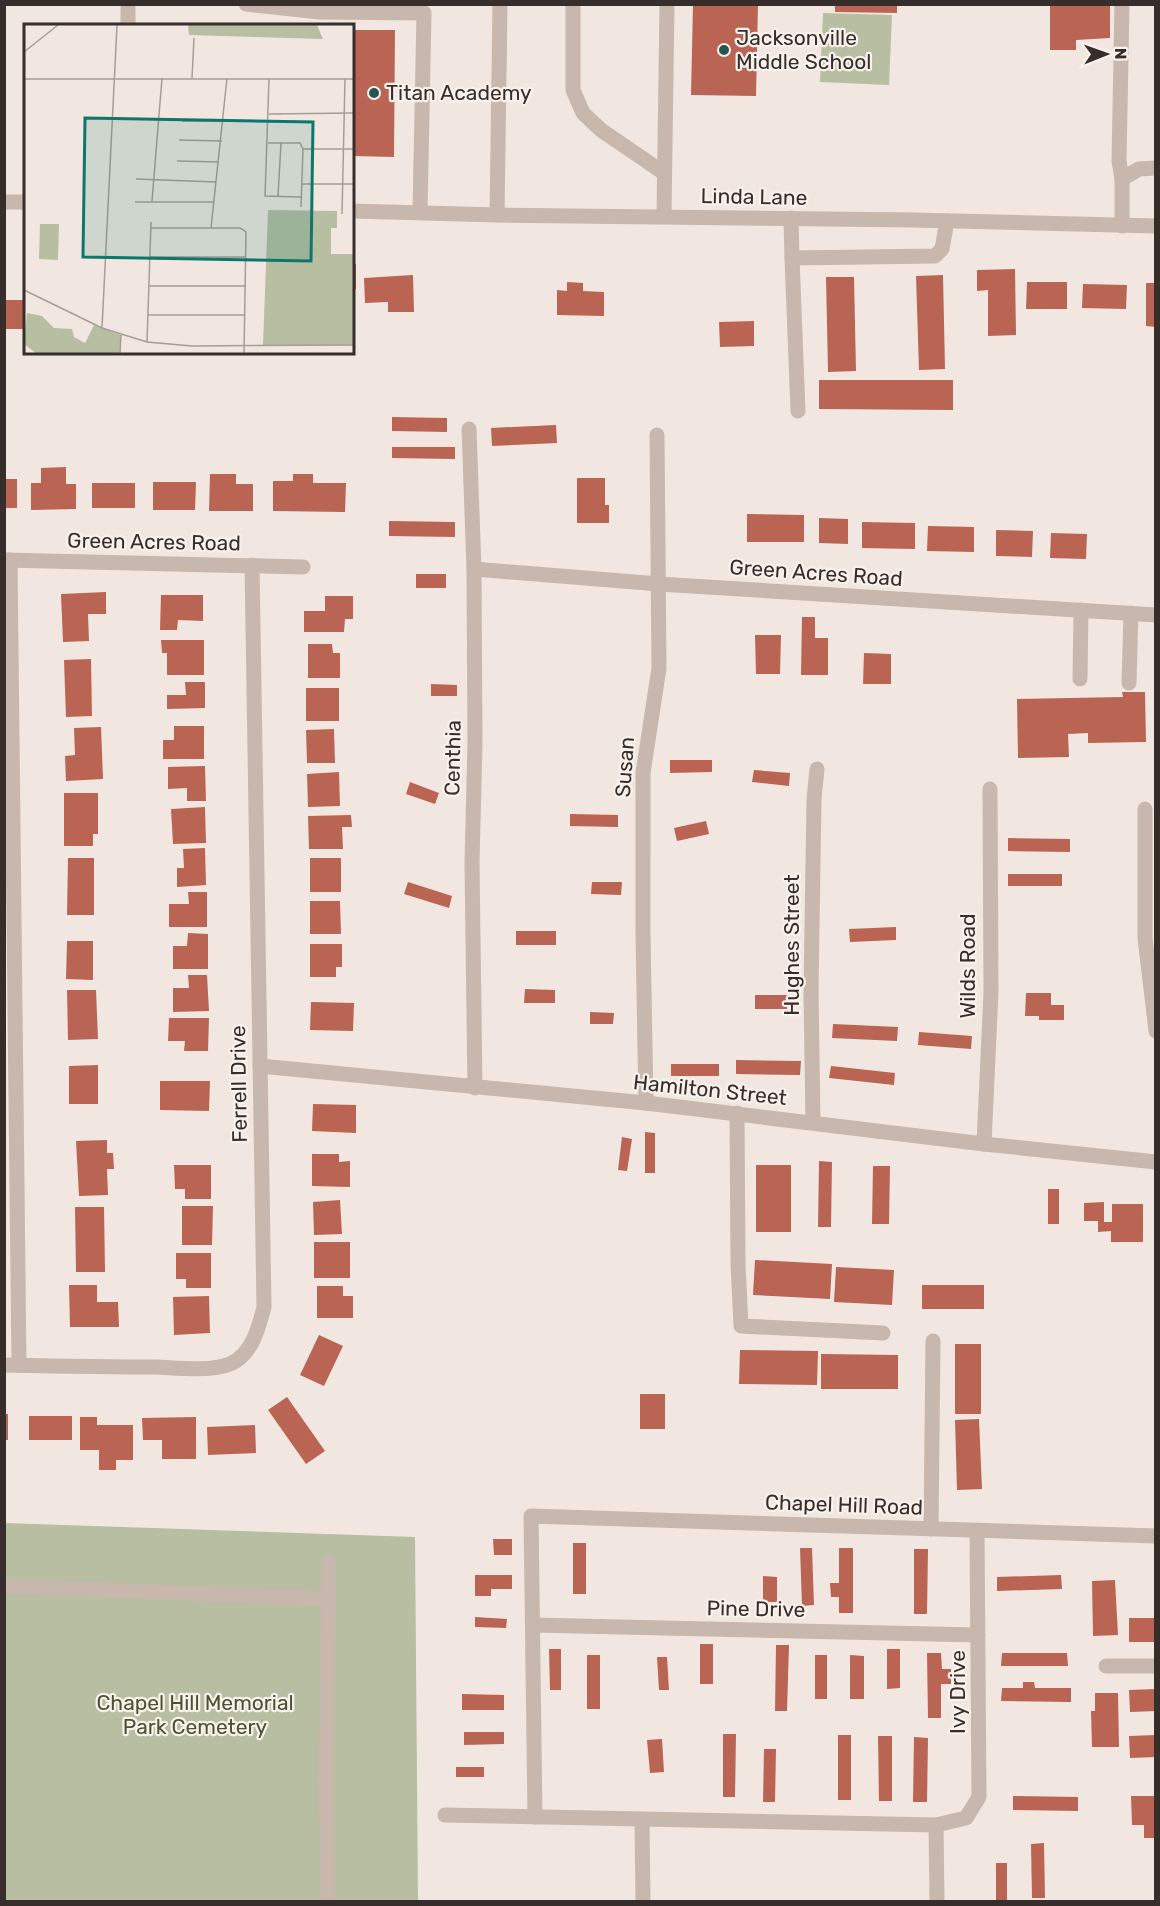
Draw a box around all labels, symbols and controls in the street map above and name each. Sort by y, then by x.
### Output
inset map [24,24,354,354]
north arrow [1076,24,1136,84]
place label: Jacksonville Middle School [736,25,871,74]
marker: Jacksonville Middle School [717,43,731,57]
text: N [1111,48,1130,60]
place label: Titan Academy [386,80,532,105]
marker: Titan Academy [367,86,381,100]
street label: Linda Lane [700,183,808,210]
street label: Green Acres Road [67,527,241,556]
street label: Green Acres Road [729,554,904,591]
street label: Centhia [439,720,466,796]
street label: Susan [610,736,639,798]
street label: Hughes Street [779,874,804,1016]
street label: Wilds Road [955,913,980,1019]
street label: Ferrell Drive [225,1025,252,1143]
street label: Hamilton Street [632,1069,788,1110]
street label: Chapel Hill Road [765,1489,923,1520]
street label: Pine Drive [706,1595,806,1622]
street label: Ivy Drive [945,1650,970,1734]
park label: Chapel Hill Memorial Park Cemetery [96,1690,294,1739]

